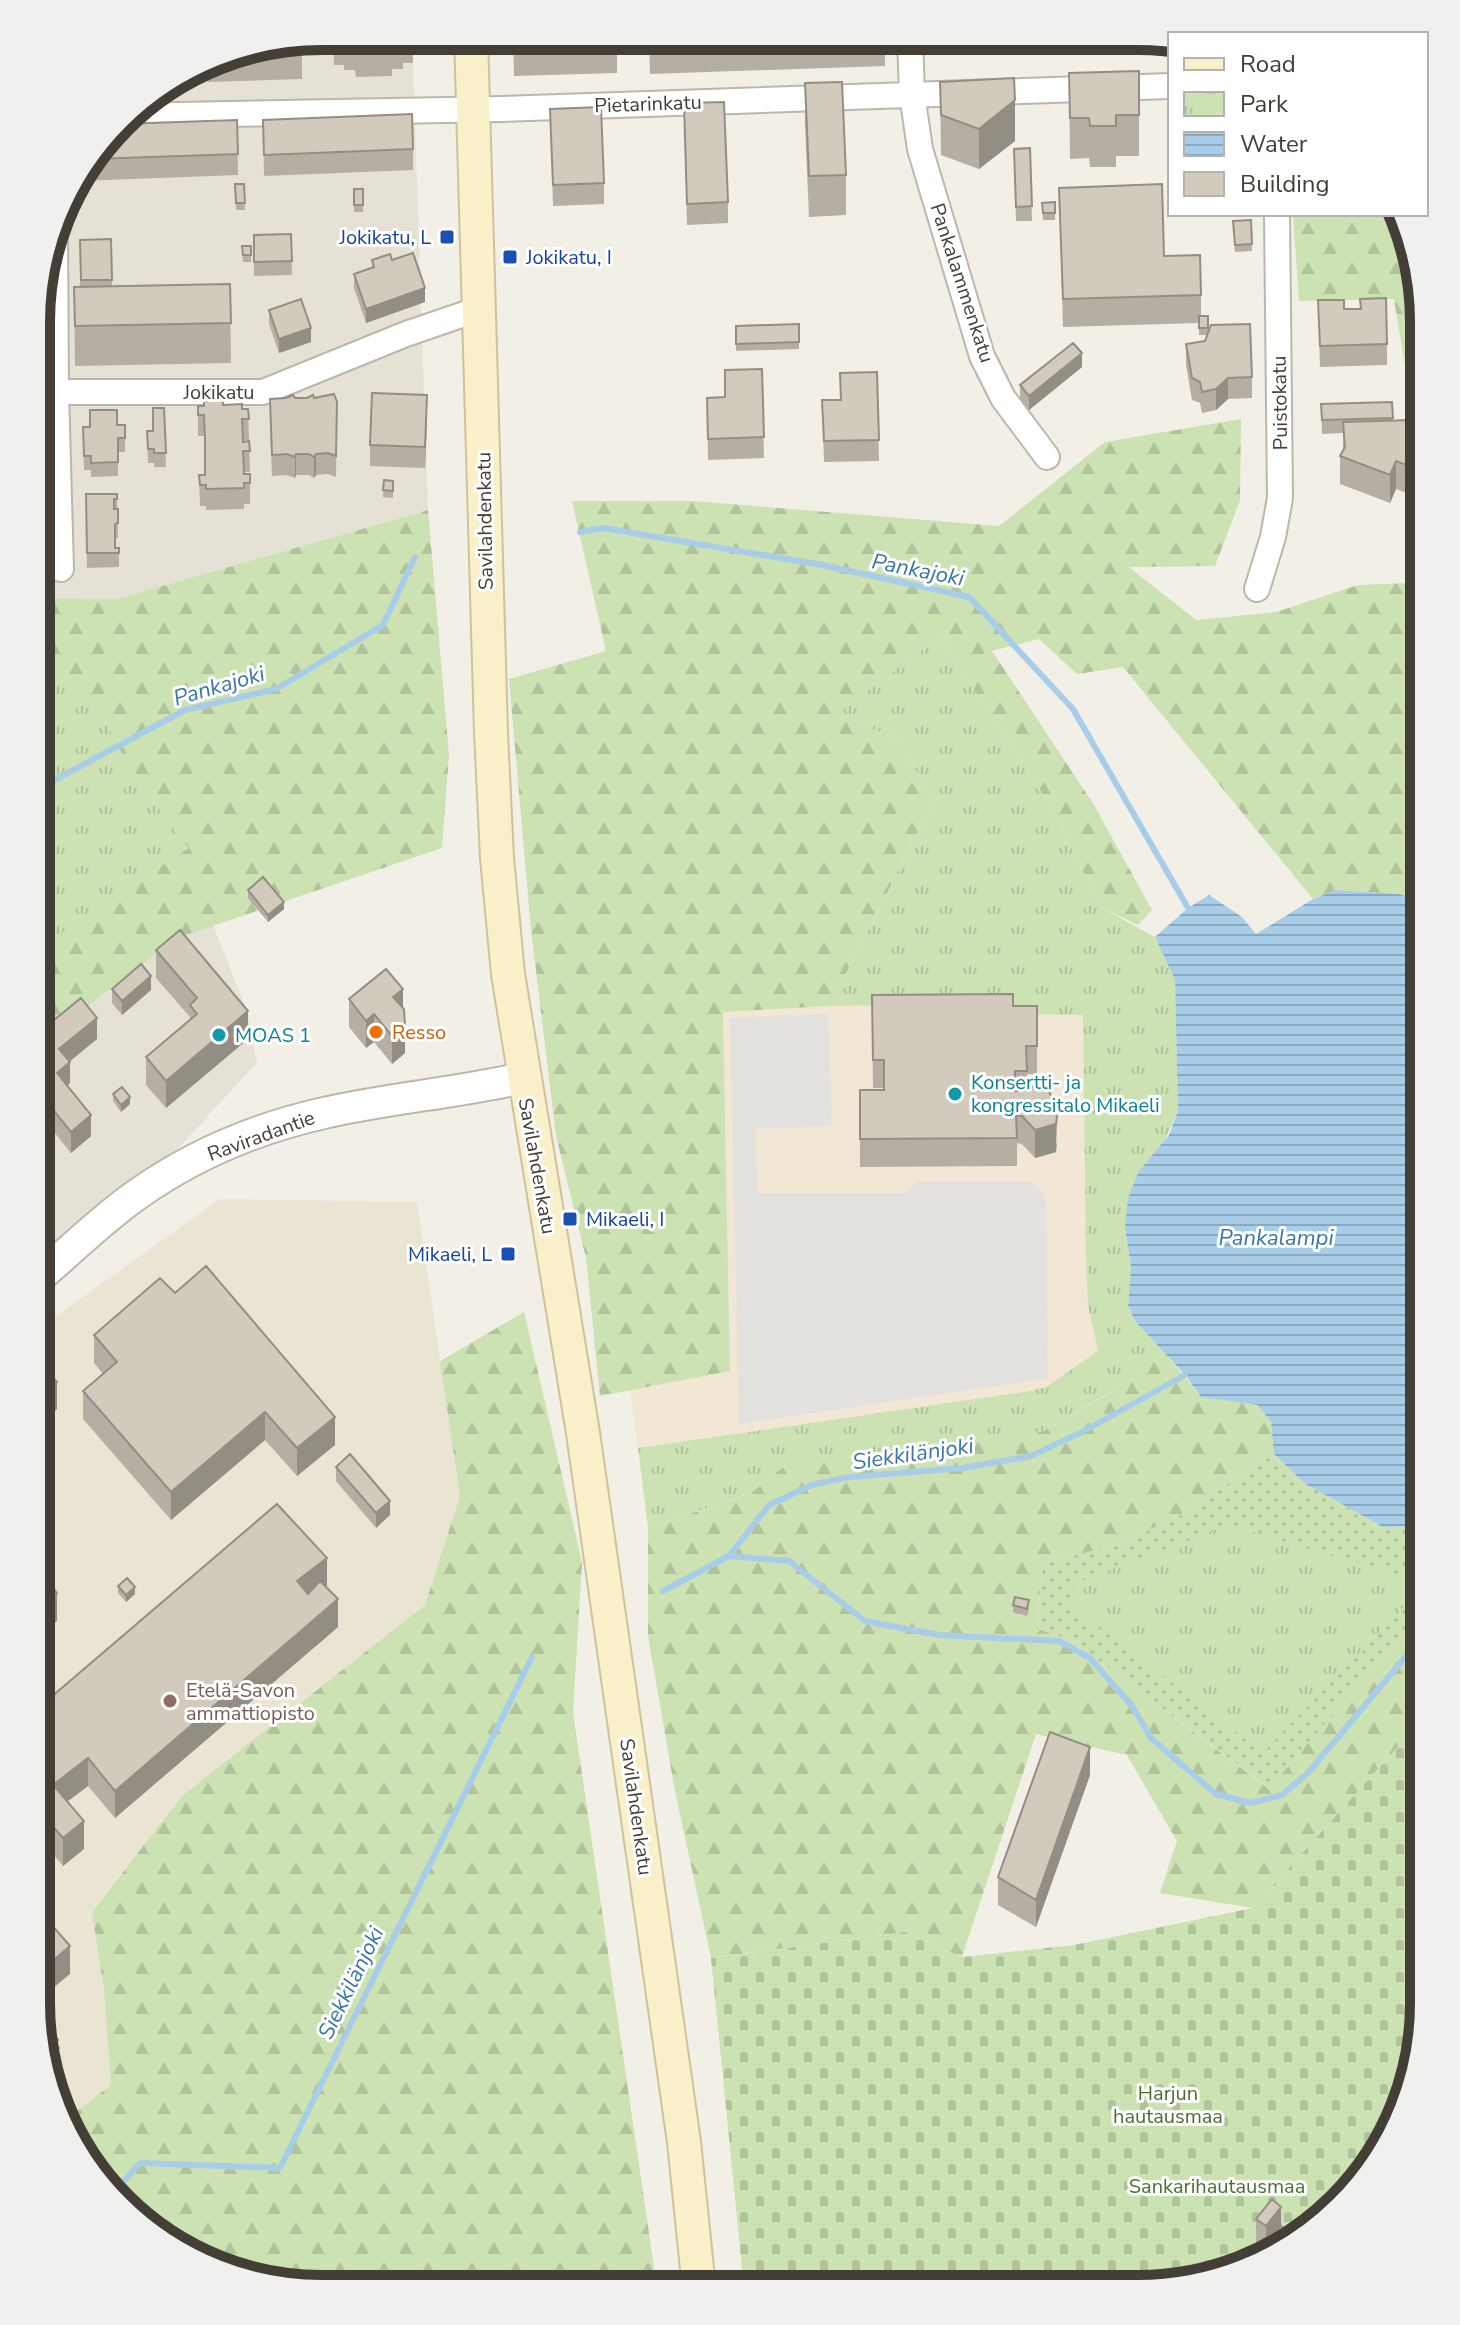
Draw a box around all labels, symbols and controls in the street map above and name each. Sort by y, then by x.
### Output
legend [1168,32,1428,216]
text: Road [1240,48,1296,80]
text: Park [1240,88,1289,120]
street label: Pietarinkatu [594,89,702,119]
text: Water [1240,128,1308,160]
text: Building [1240,168,1330,200]
street label: Pankalammenkatu [923,200,1001,366]
place label: Jokikatu, L [338,224,431,251]
marker: Jokikatu, L [438,228,456,246]
place label: Jokikatu, I [525,244,612,271]
marker: Jokikatu, I [501,248,519,266]
street label: Puistokatu [1266,355,1294,451]
street label: Jokikatu [183,379,254,406]
street label: Savilahdenkatu [470,452,500,590]
water label: Pankajoki [869,546,968,594]
water label: Pankajoki [170,658,269,713]
place label: Resso [392,1019,446,1046]
place label: MOAS 1 [235,1022,311,1049]
marker: Resso [367,1023,385,1041]
marker: MOAS 1 [210,1026,228,1044]
place label: Konsertti- ja kongressitalo Mikaeli [971,1069,1160,1119]
marker: Konsertti- ja kongressitalo Mikaeli [946,1085,964,1103]
street label: Savilahdenkatu [512,1096,562,1236]
street label: Raviradantie [204,1104,318,1168]
place label: Mikaeli, I [586,1206,664,1233]
marker: Mikaeli, I [561,1210,579,1228]
water label: Pankalampi [1218,1223,1334,1253]
place label: Mikaeli, L [408,1241,492,1268]
marker: Mikaeli, L [499,1245,517,1263]
water label: Siekkilänjoki [851,1431,976,1477]
place label: Etelä-Savon ammattiopisto [186,1677,315,1727]
marker: Etelä-Savon ammattiopisto [161,1692,179,1710]
street label: Savilahdenkatu [613,1737,659,1877]
water label: Siekkilänjoki [311,1921,392,2044]
park label: Harjun hautausmaa [1113,2080,1223,2130]
park label: Sankarihautausmaa [1129,2173,1305,2200]

